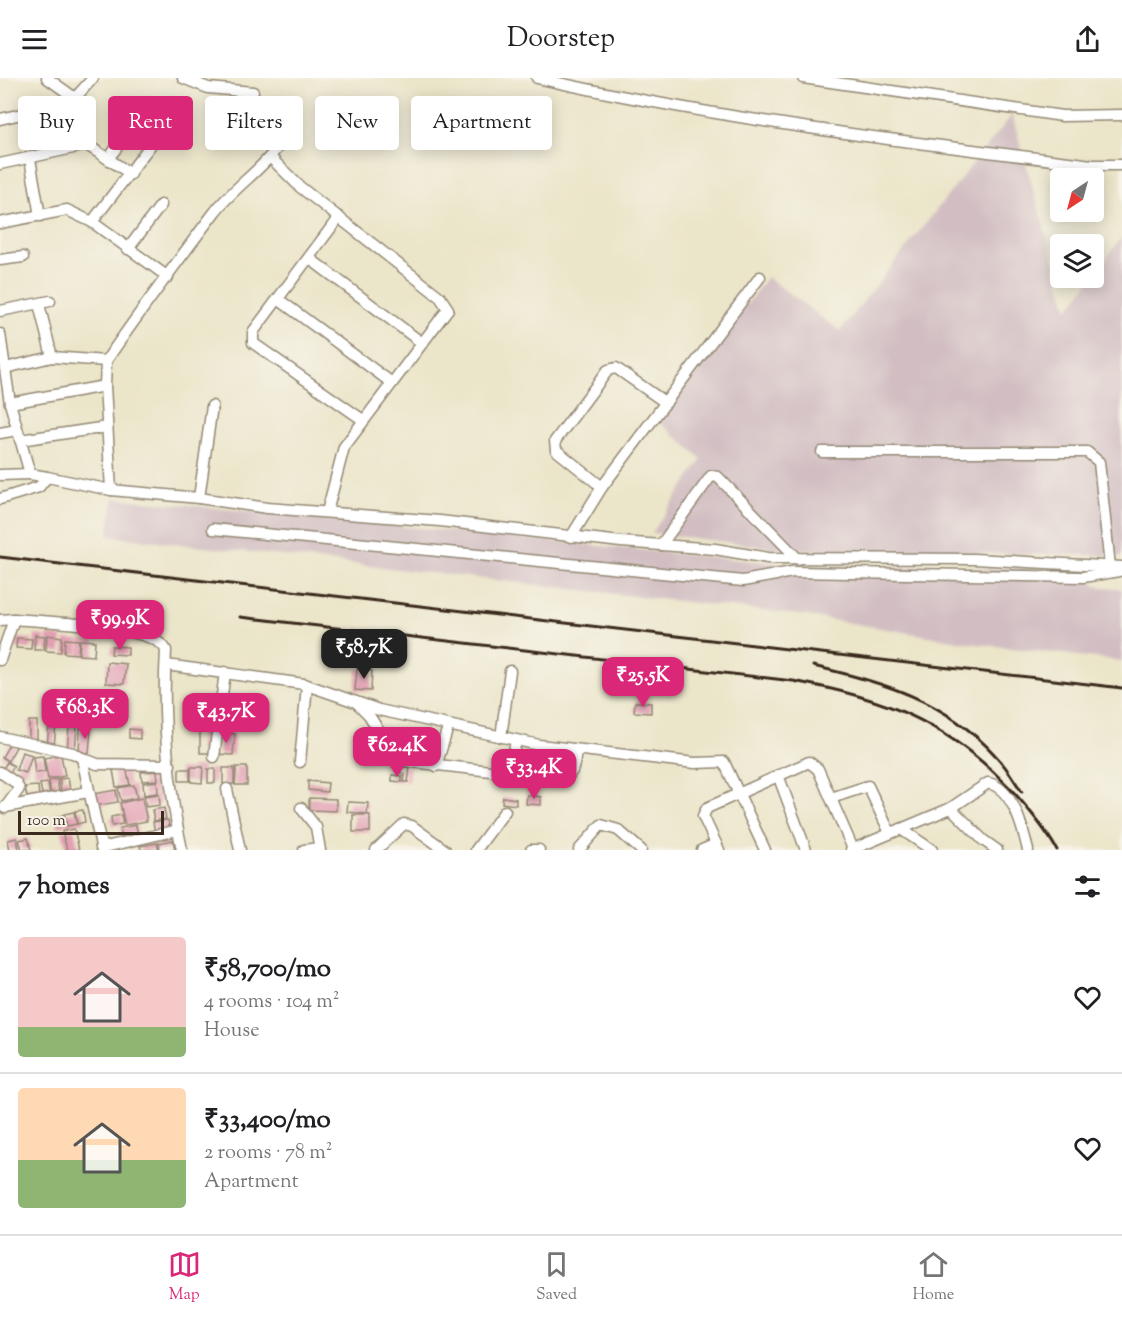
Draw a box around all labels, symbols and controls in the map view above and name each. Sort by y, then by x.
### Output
text: Doorstep [507,20,615,59]
icon: menu [18,23,51,56]
icon: share [1071,23,1104,56]
chip: Buy [18,96,96,150]
chip: Rent [108,96,193,150]
chip: Filters [205,96,303,150]
chip: New [315,96,399,150]
chip: Apartment [411,96,552,150]
north arrow [1050,168,1104,222]
map controls [1050,168,1104,288]
button: layers [1050,234,1104,288]
pin: ₹99.9K [71,600,169,651]
text: ₹99.9K [90,605,150,634]
pin: ₹58.7K [315,629,413,680]
text: ₹58.7K [335,634,393,663]
pin: ₹25.5K [594,657,692,708]
text: ₹25.5K [616,662,670,691]
pin: ₹68.3K [36,689,134,740]
pin: ₹43.7K [177,693,275,744]
text: ₹68.3K [56,694,114,723]
text: ₹43.7K [196,698,256,727]
pin: ₹62.4K [348,727,446,778]
text: ₹62.4K [367,732,427,761]
pin: ₹33.4K [485,749,583,800]
text: ₹33.4K [505,754,563,783]
scale bar [18,808,164,836]
text: 100 m [27,810,66,833]
text: 7 homes [18,868,109,905]
icon: filters [1071,870,1104,903]
text: ₹58,700/mo [204,951,331,988]
icon: home [66,961,138,1033]
icon: heart [1071,981,1104,1014]
text: 4 rooms · 104 m² [204,988,340,1017]
text: House [204,1017,259,1046]
text: ₹33,400/mo [204,1102,331,1139]
icon: home [66,1112,138,1184]
icon: heart [1071,1132,1104,1165]
text: 2 rooms · 78 m² [204,1139,333,1168]
text: Apartment [204,1168,299,1197]
tab: Map [168,1248,201,1307]
tab: Saved [536,1248,577,1307]
tab: Home [912,1248,954,1307]

